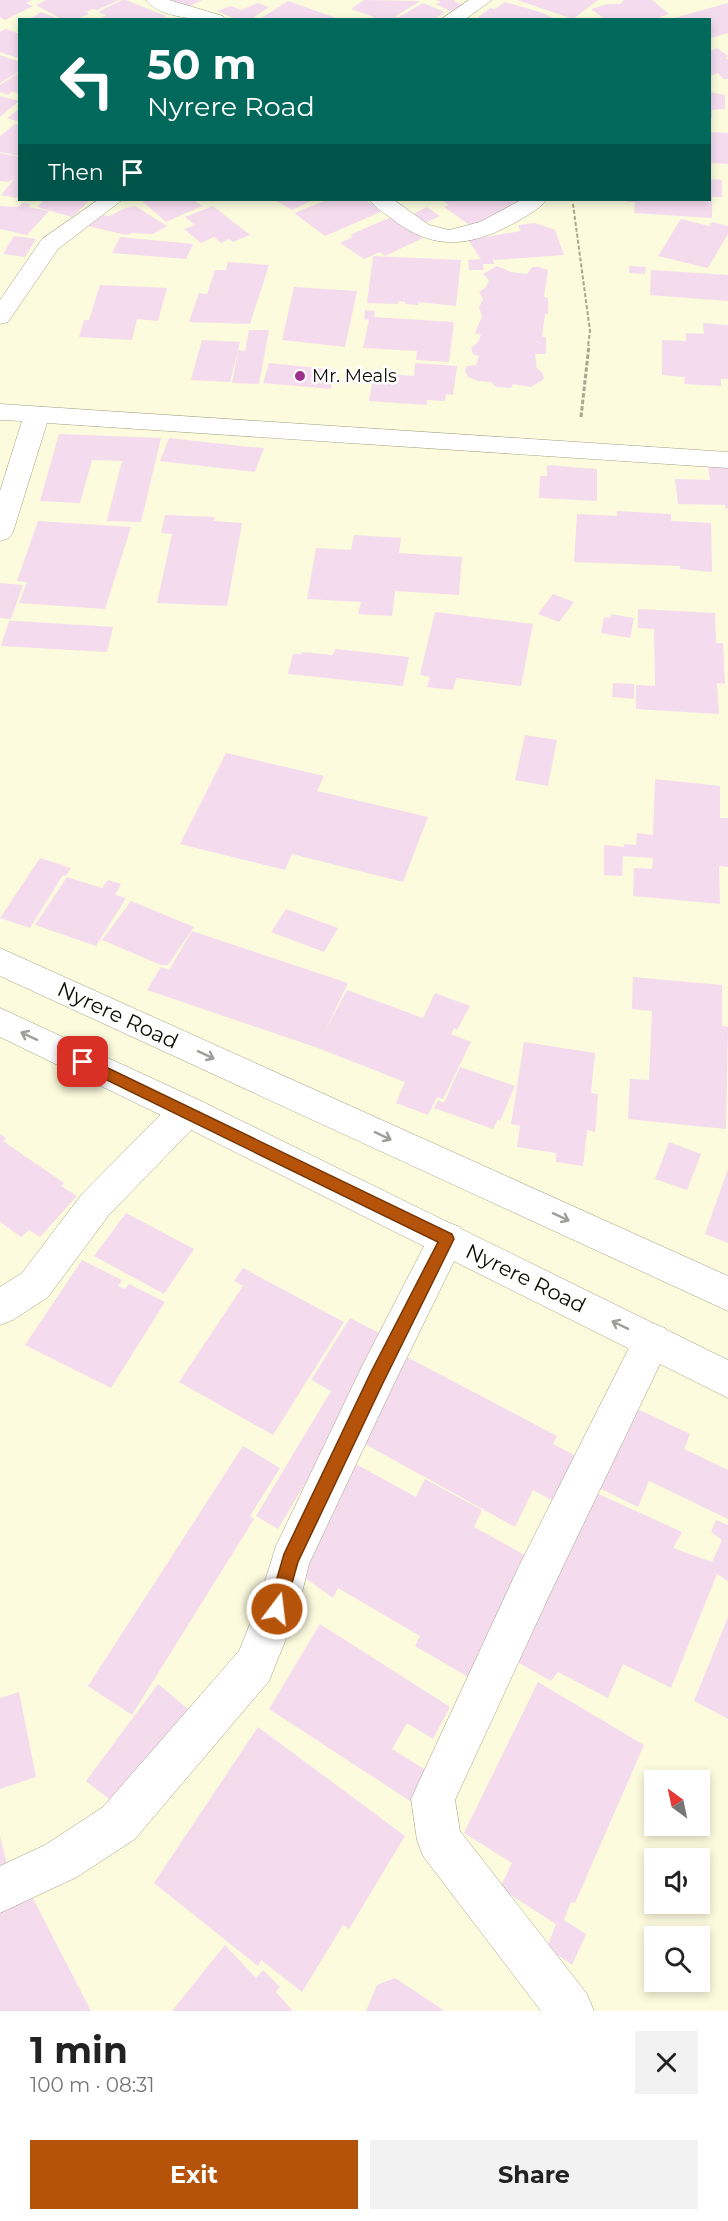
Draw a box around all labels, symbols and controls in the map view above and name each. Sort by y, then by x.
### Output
text: 50 m [147,38,256,90]
icon: left [48,42,126,120]
text: Nyrere Road [147,90,315,123]
icon: arrive [116,156,149,189]
text: Then [48,159,104,186]
place label: Mr. Meals [312,365,397,387]
marker: Mr. Meals [293,369,307,383]
street label: Nyrere Road [54,976,182,1054]
one-way arrow [21,1030,39,1042]
pin [57,1036,108,1087]
icon: arrive [66,1045,99,1078]
one-way arrow [197,1051,215,1062]
one-way arrow [374,1131,392,1143]
one-way arrow [551,1212,569,1224]
street label: Nyrere Road [462,1238,590,1318]
one-way arrow [611,1318,629,1330]
position arrow [245,1577,309,1641]
north arrow [644,1770,710,1836]
map controls [644,1770,710,1992]
button: sound [644,1848,710,1914]
button: search [644,1926,710,1992]
text: 1 min [30,2028,128,2072]
button: close [635,2031,698,2094]
text: 100 m · 08:31 [30,2073,154,2097]
button: Exit [30,2140,358,2209]
button: Share [370,2140,698,2209]

